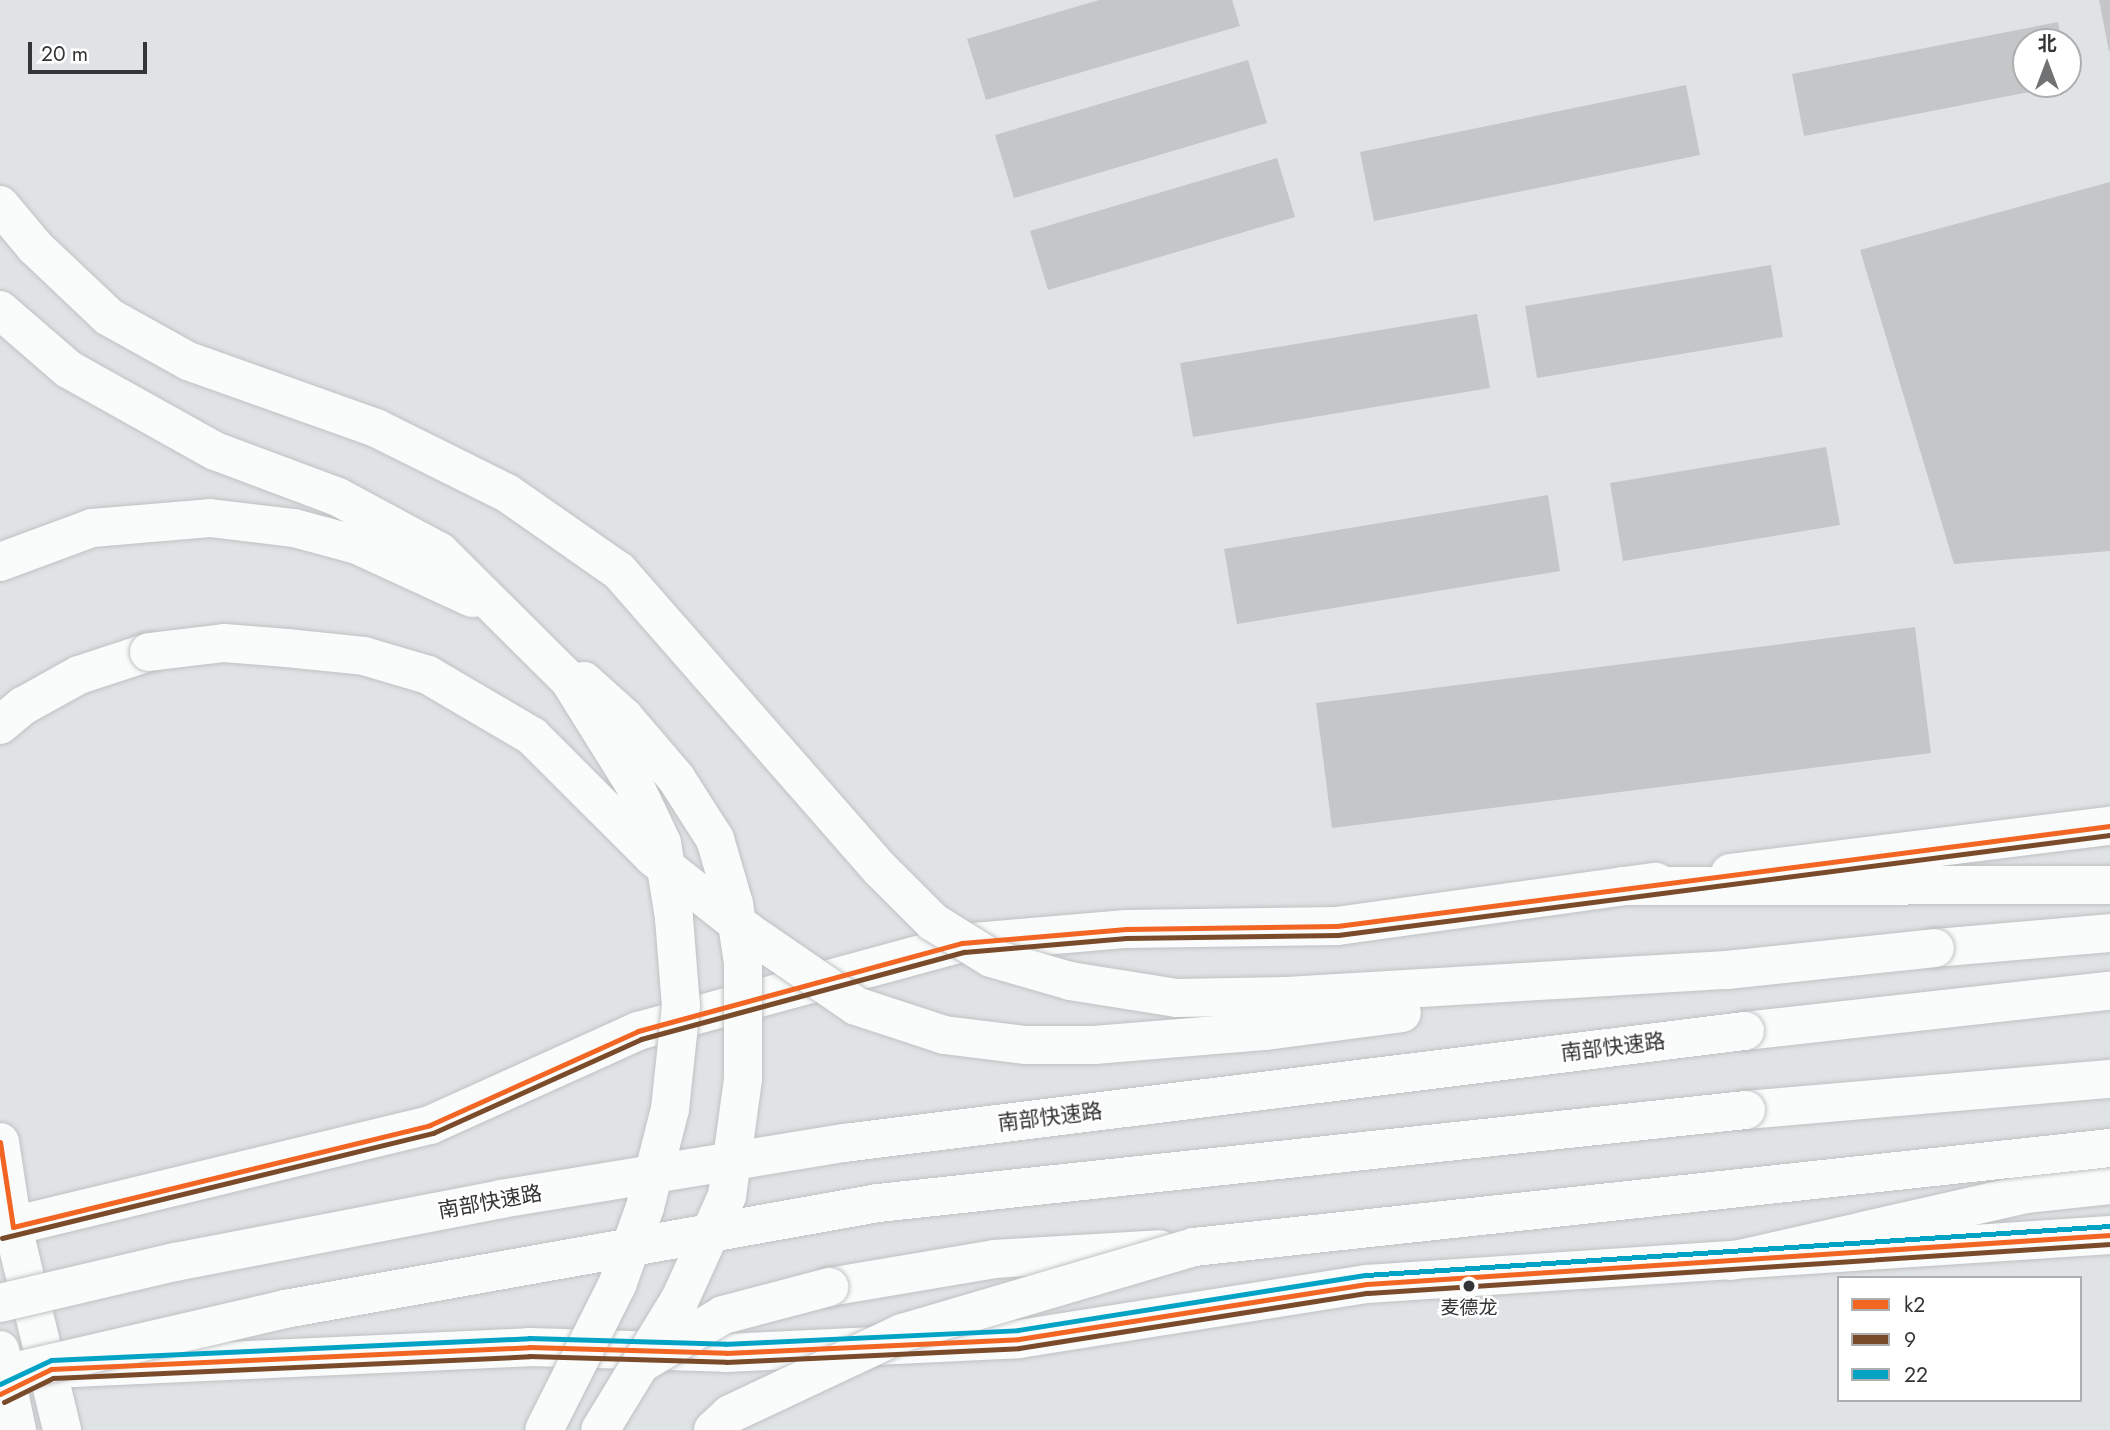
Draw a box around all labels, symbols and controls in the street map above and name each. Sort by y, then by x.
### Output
scale bar [32,28,150,72]
north arrow [2012,28,2082,98]
text: 北 [2037,30,2057,57]
text: 20 m [41,39,88,69]
street label: 南部快速路 [1559,1028,1667,1066]
street label: 南部快速路 [996,1098,1104,1136]
street label: 南部快速路 [436,1180,544,1224]
legend [1837,1276,2082,1402]
marker: 麦德龙 [1462,1279,1476,1293]
text: k2 [1904,1290,1925,1320]
place label: 麦德龙 [1441,1297,1497,1319]
text: 9 [1904,1325,1916,1355]
text: 22 [1904,1360,1928,1390]

